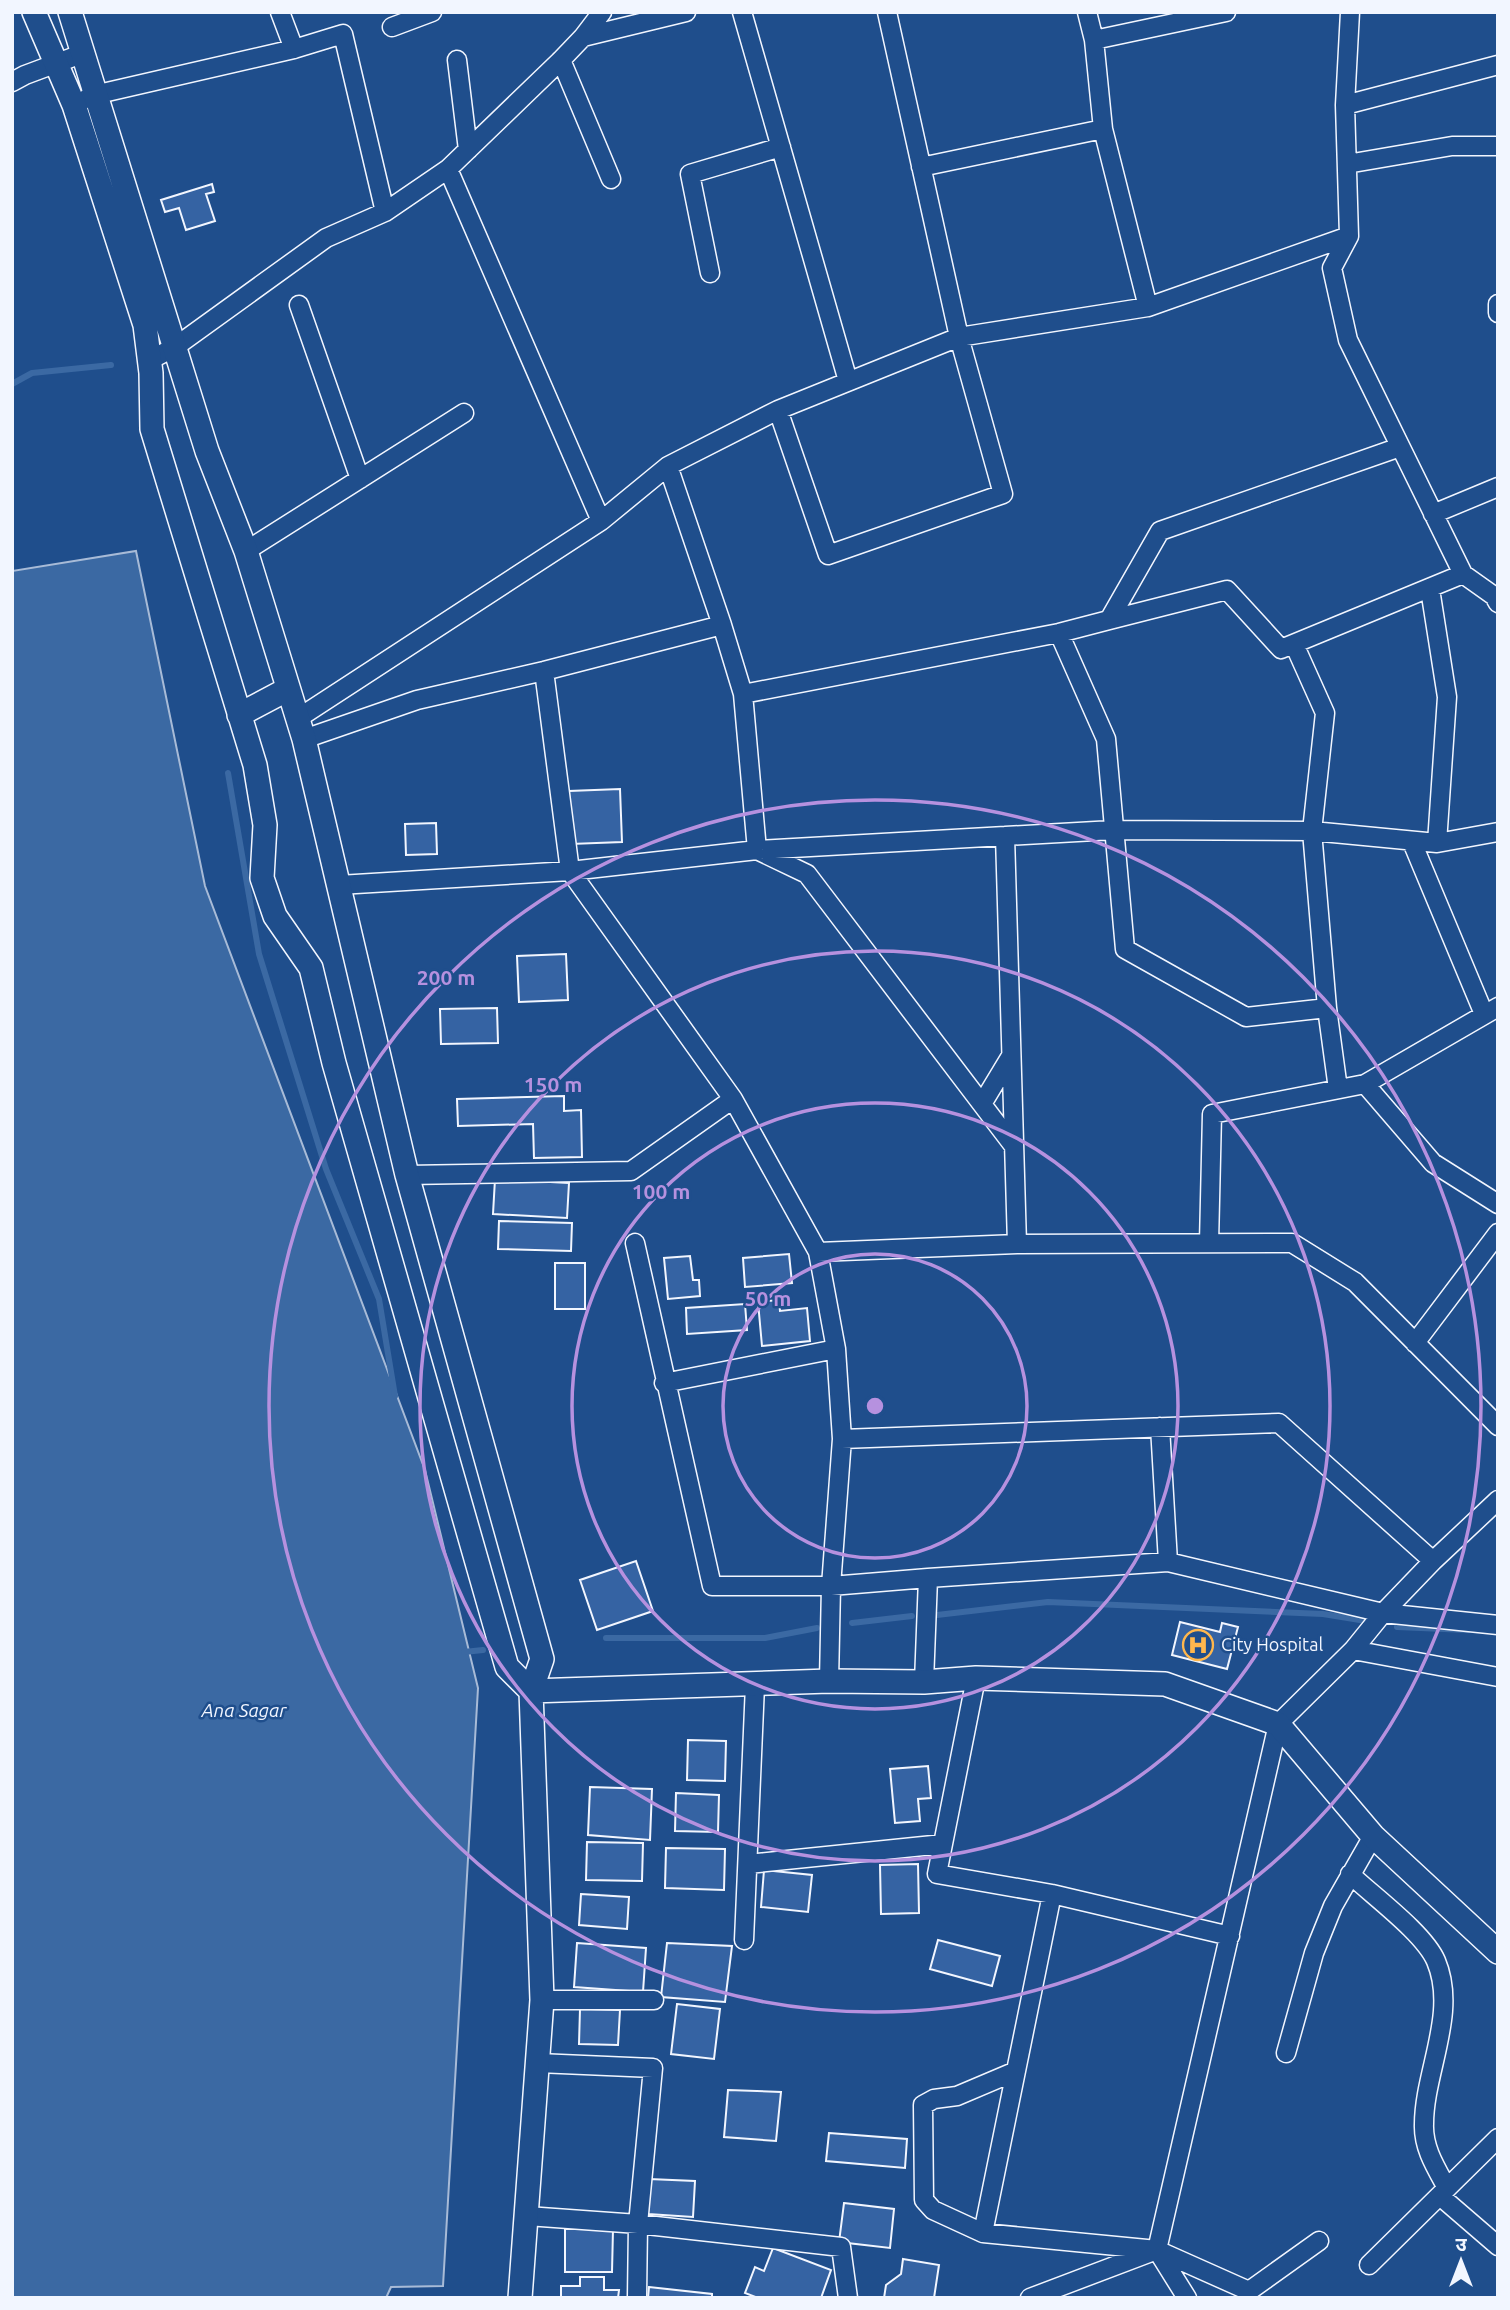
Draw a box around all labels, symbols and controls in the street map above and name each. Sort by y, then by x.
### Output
text: 200 m [417,965,475,989]
text: 150 m [524,1072,582,1096]
text: 100 m [632,1179,690,1203]
text: 50 m [745,1286,791,1310]
centre of rings [863,1394,887,1418]
hospital icon: City Hospital [1181,1628,1215,1662]
place label: City Hospital [1221,1634,1323,1654]
water label: Ana Sagar [200,1699,287,1721]
north arrow [1426,2226,1496,2296]
text: उ [1455,2233,1467,2255]

